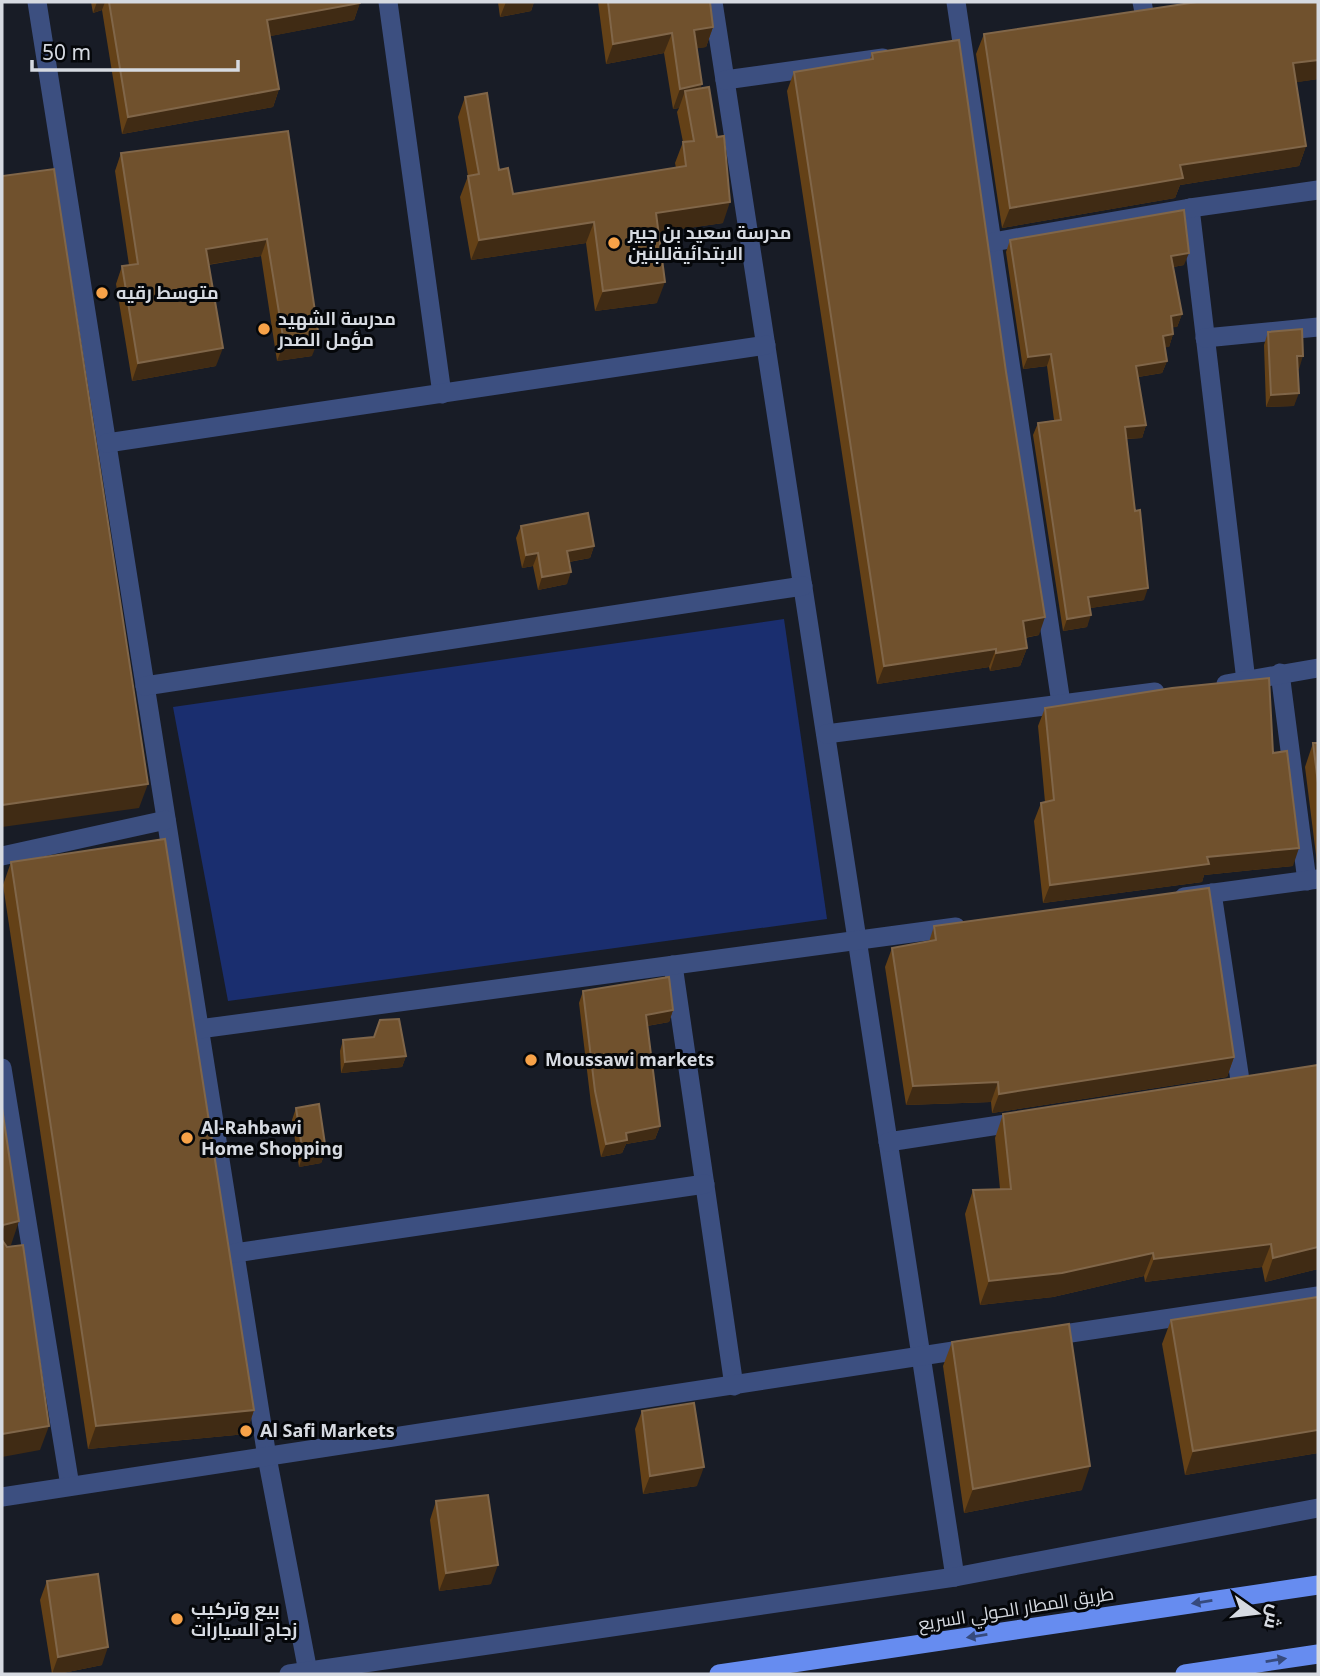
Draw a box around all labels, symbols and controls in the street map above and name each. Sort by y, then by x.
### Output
scale bar [32,28,238,72]
text: 50 m [42,38,91,66]
place label: مدرسة سعيد بن جبير الابتدائيةللبنين [627,220,791,265]
marker: مدرسة سعيد بن جبير الابتدائيةللبنين [606,235,622,251]
place label: متوسط رقيه [116,280,219,304]
marker: متوسط رقيه [94,285,110,301]
place label: مدرسة الشهيد مؤمل الصدر [277,306,396,351]
marker: مدرسة الشهيد مؤمل الصدر [256,321,272,337]
place label: Moussawi markets [545,1047,714,1071]
marker: Moussawi markets [523,1052,539,1068]
place label: Al-Rahbawi Home Shopping [201,1115,343,1160]
marker: Al-Rahbawi Home Shopping [179,1130,195,1146]
place label: Al Safi Markets [260,1418,395,1442]
marker: Al Safi Markets [238,1423,254,1439]
north arrow [1222,1578,1292,1648]
street label: طريق المطار الحولي السريع [916,1581,1116,1638]
place label: بيع وتركيب زجاج السيارات [191,1596,297,1642]
one-way arrow [1191,1597,1213,1608]
text: ش [1258,1602,1289,1632]
marker: بيع وتركيب زجاج السيارات [169,1611,185,1627]
one-way arrow [966,1631,988,1642]
one-way arrow [1265,1654,1287,1665]

